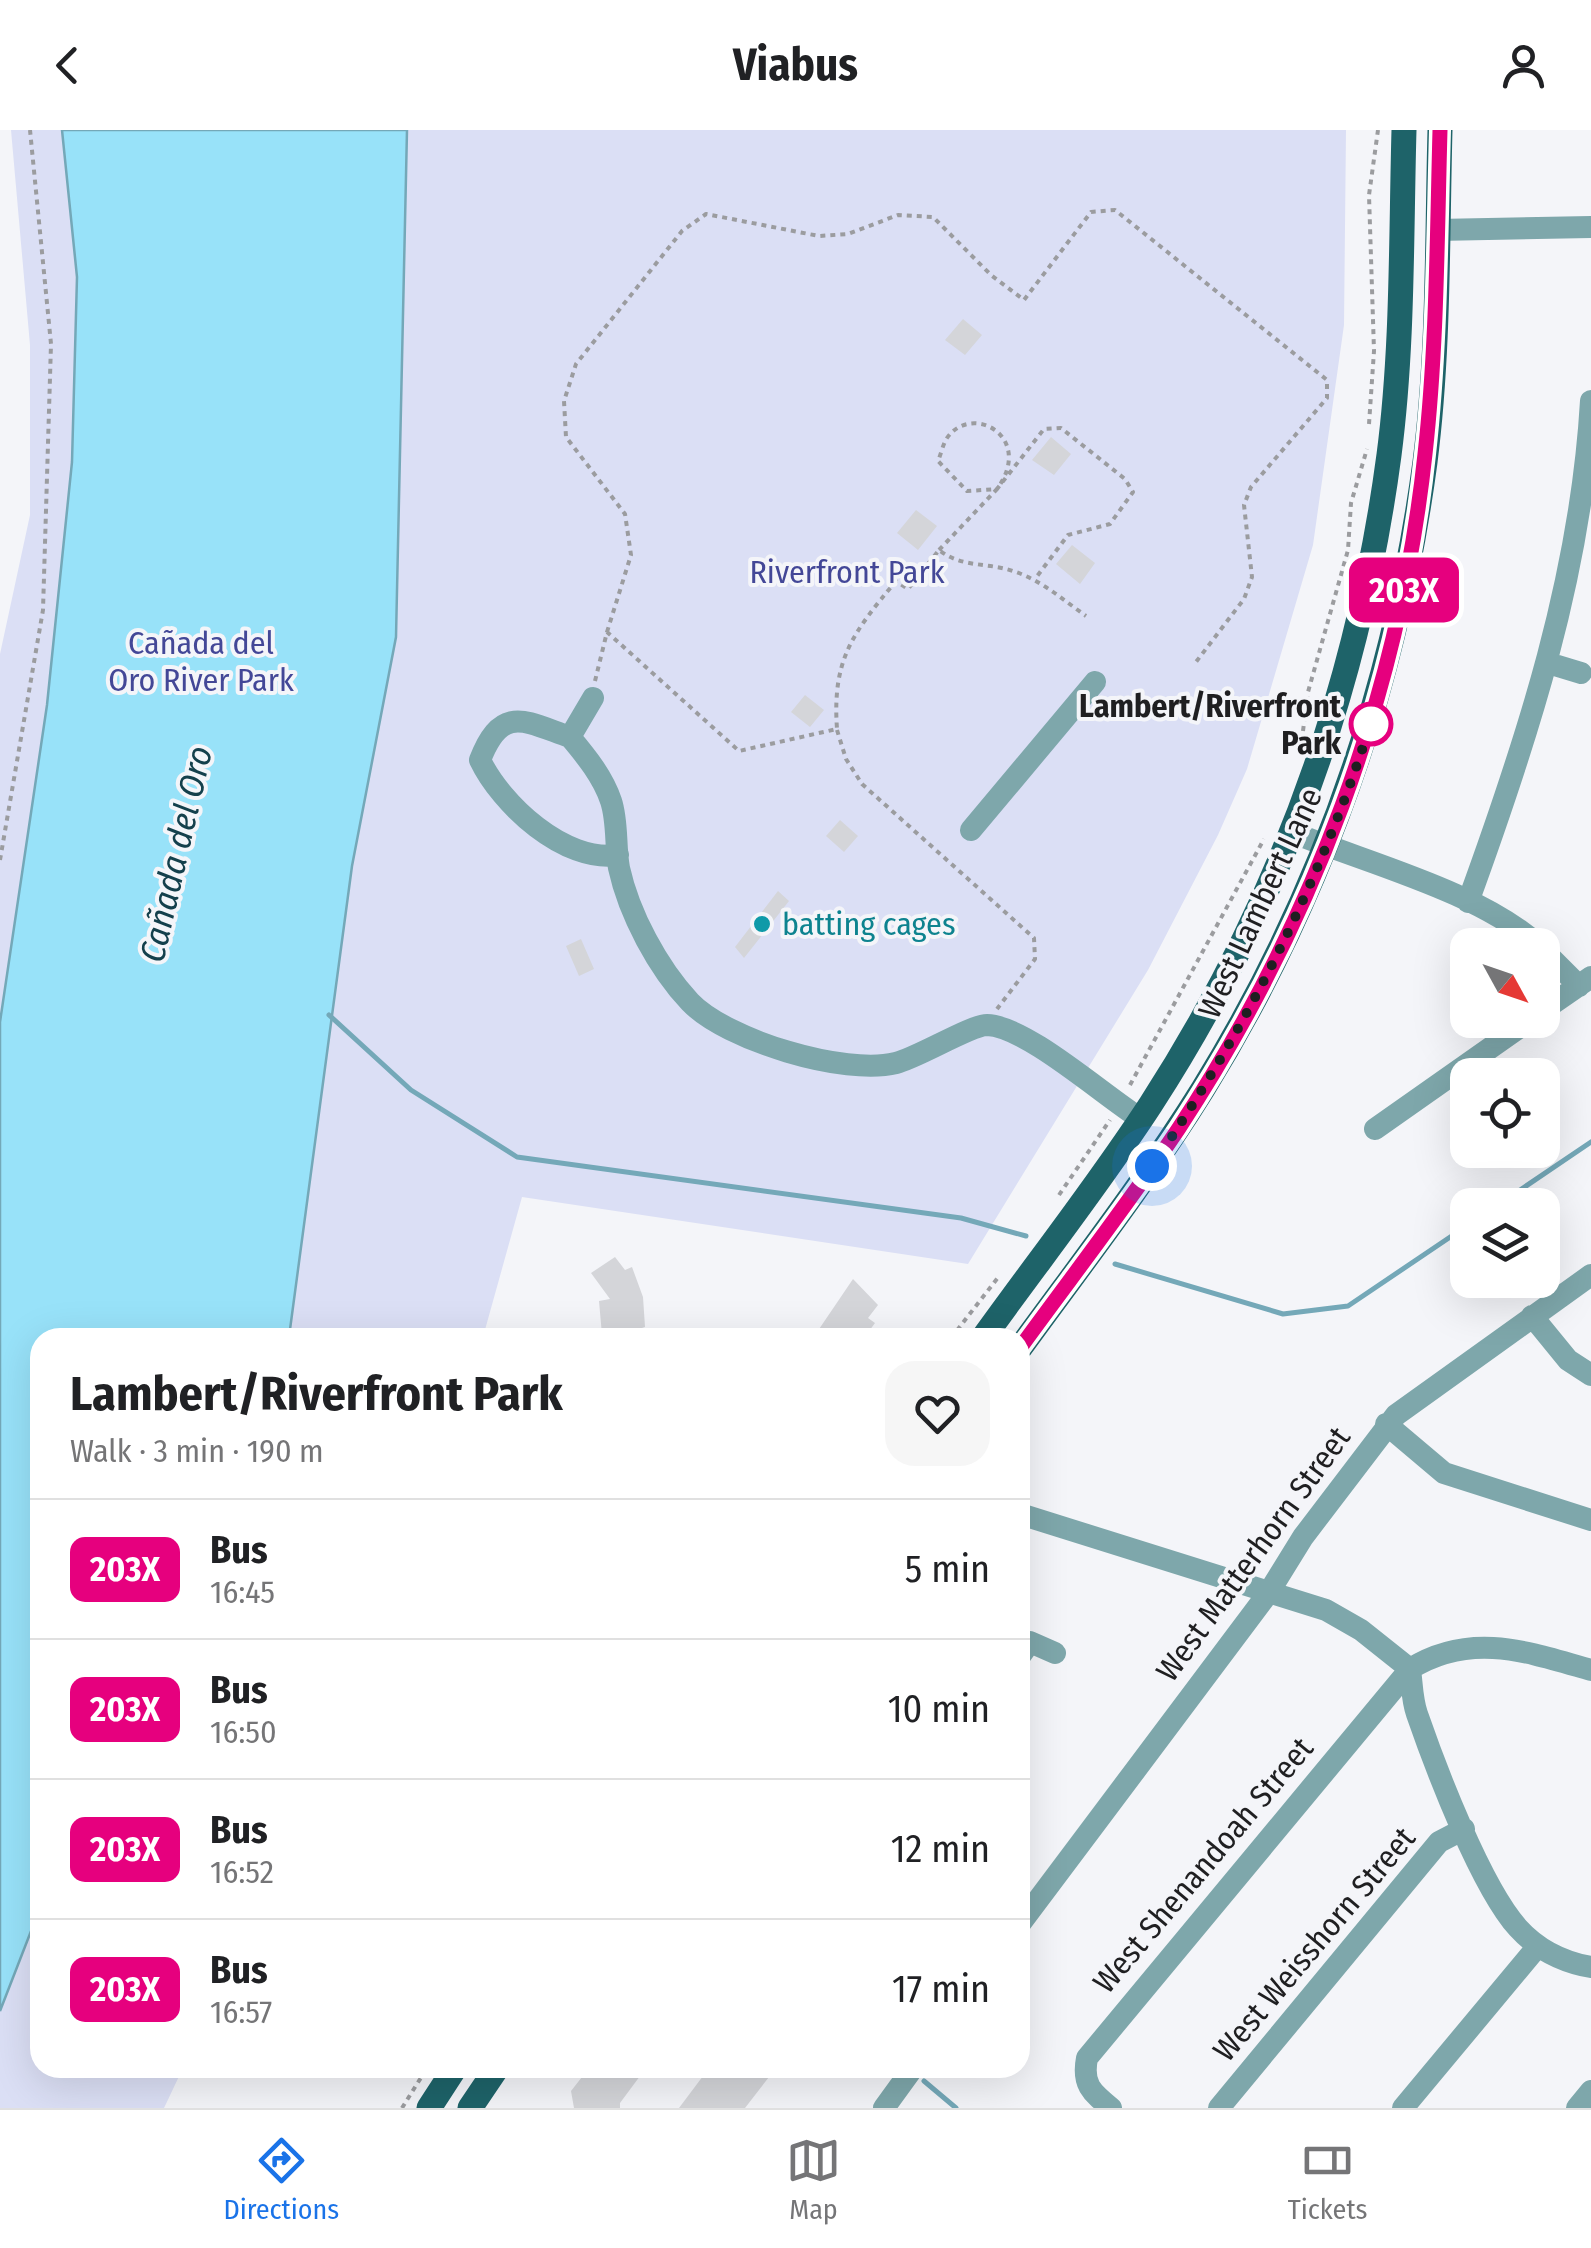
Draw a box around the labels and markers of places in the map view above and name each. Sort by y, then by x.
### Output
place label: Lambert/Riverfront Park [1079,687,1342,762]
marker: Lambert/Riverfront Park [1350,703,1392,745]
place label: batting cages [782,905,956,943]
marker: batting cages [751,913,773,935]

